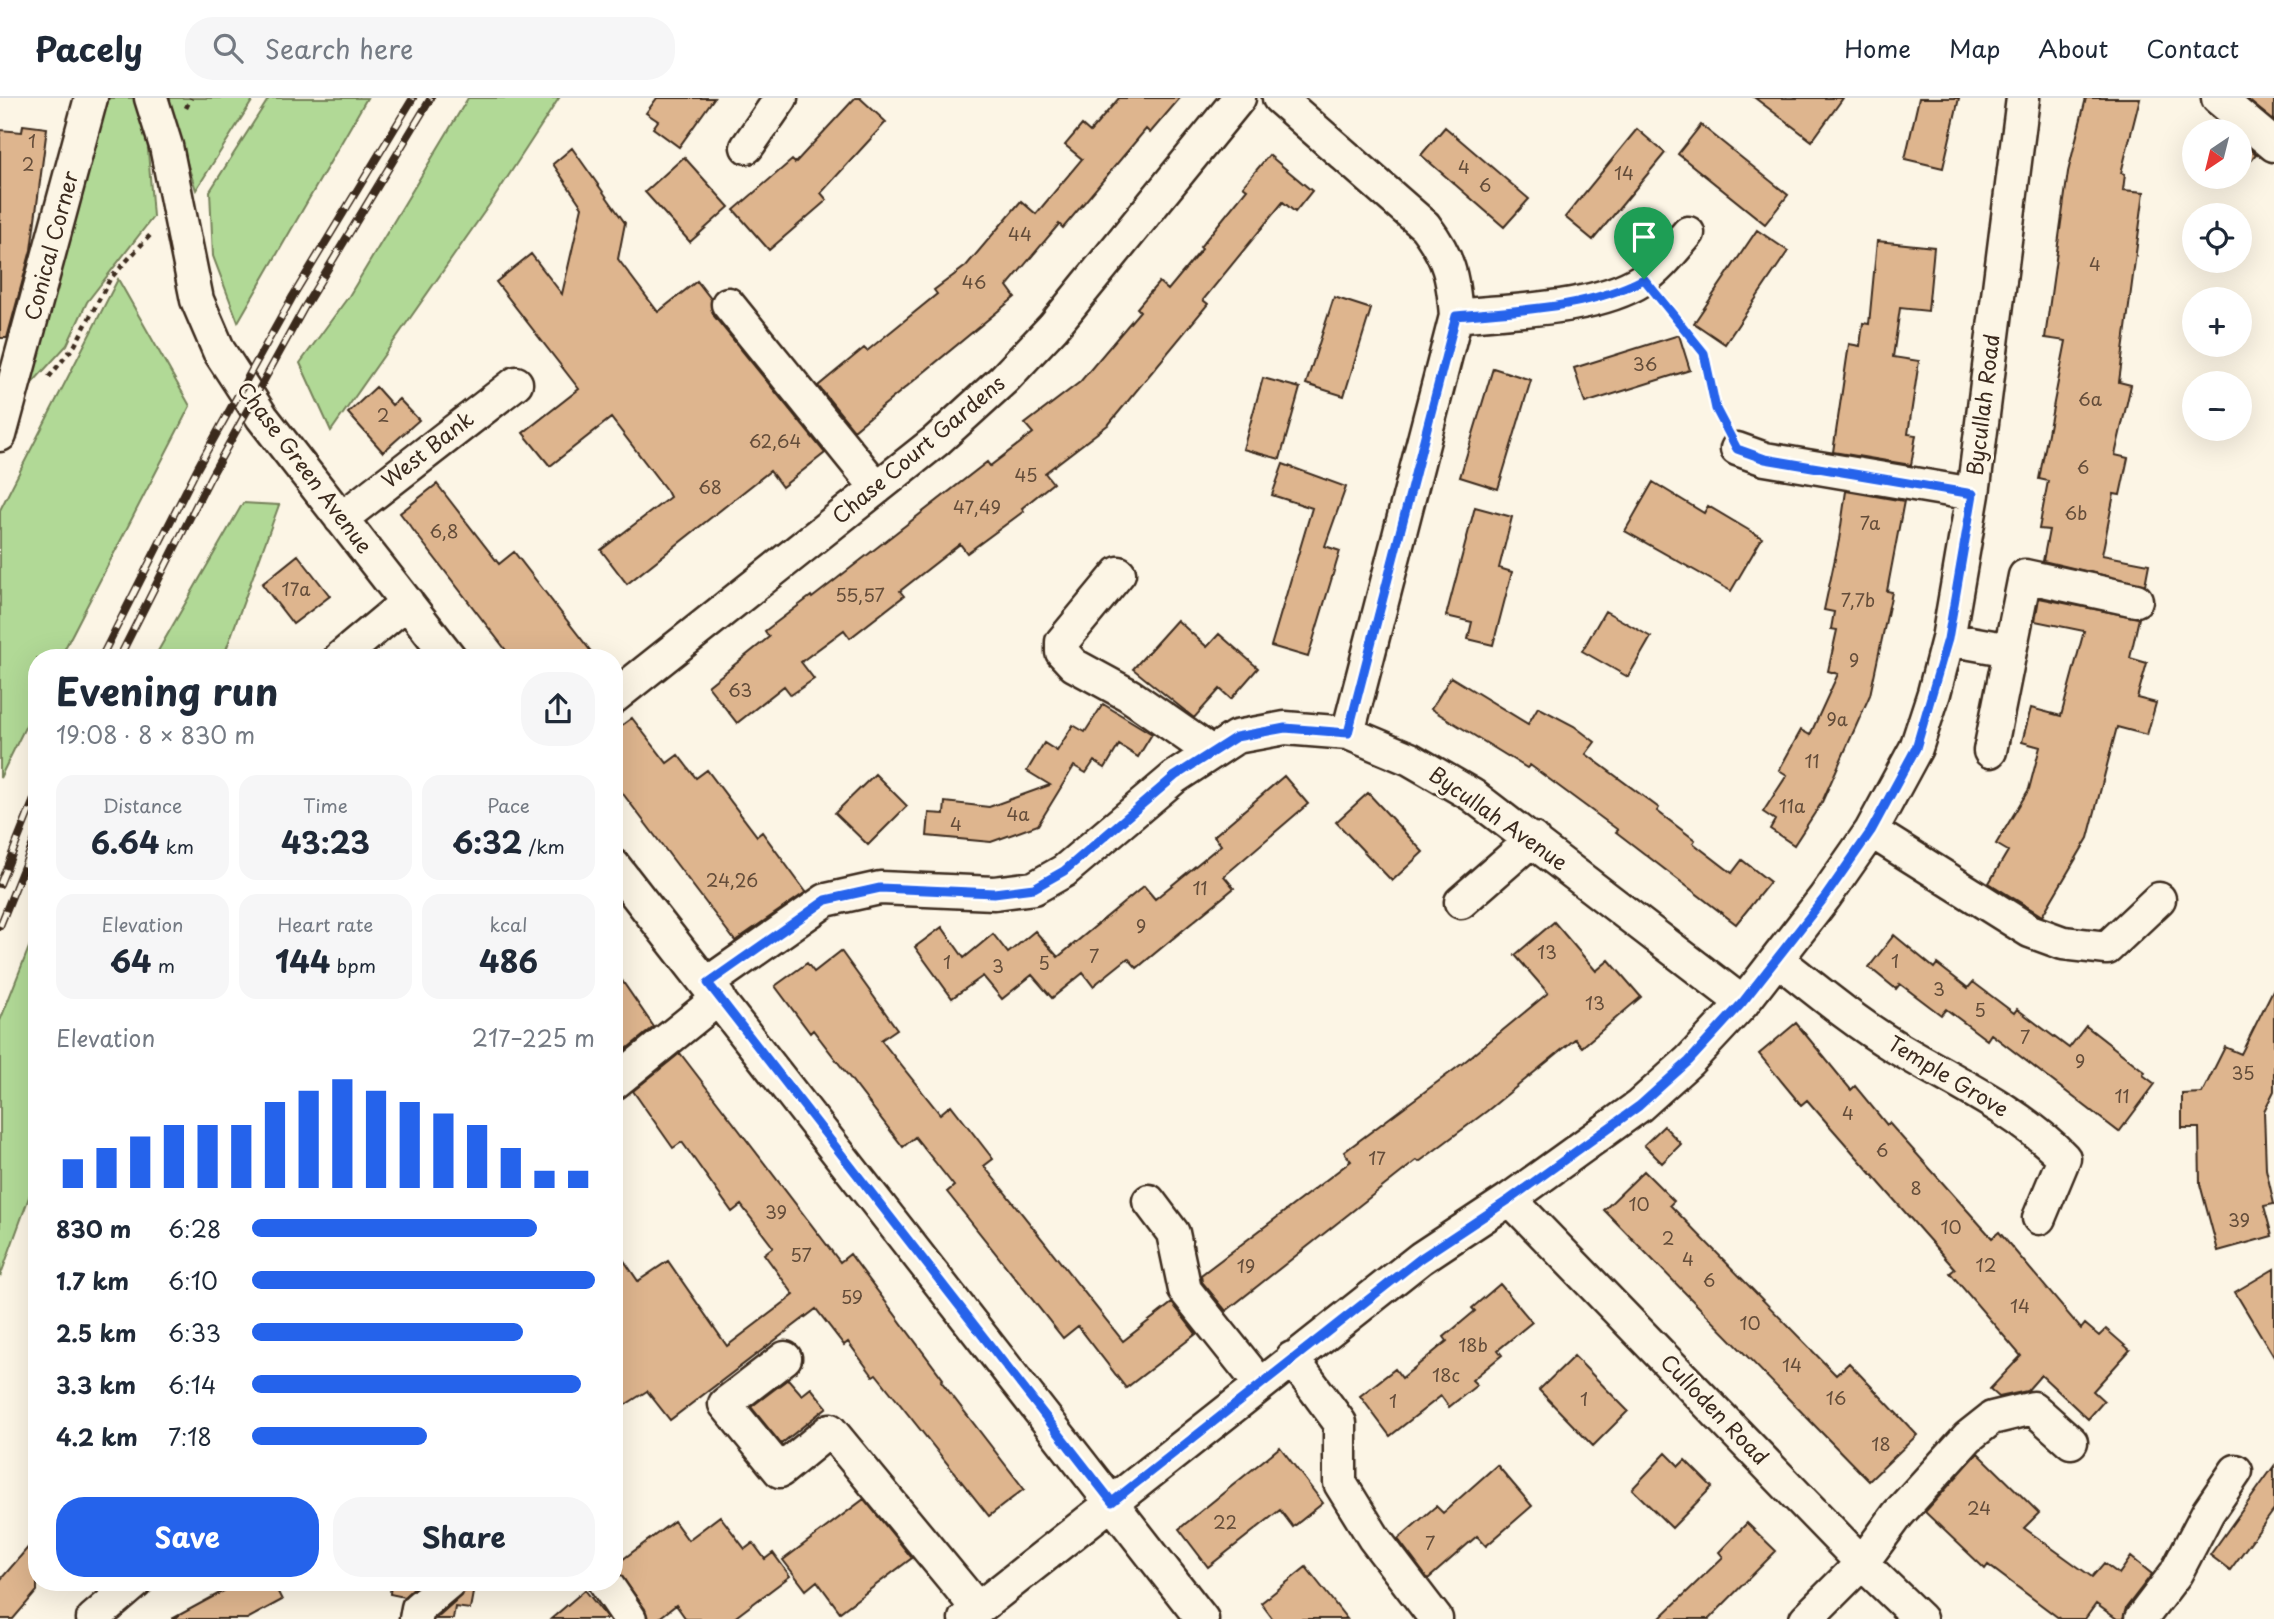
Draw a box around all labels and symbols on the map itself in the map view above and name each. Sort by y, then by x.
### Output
north arrow [2182,119,2252,189]
house number: 1 [28,127,36,154]
house number: 2 [22,150,34,177]
house number: 4 [1458,153,1470,180]
house number: 14 [1614,159,1634,186]
street label: Conical Corner [15,167,85,324]
house number: 6 [1479,171,1491,198]
pin [1614,207,1674,279]
house number: 44 [1008,220,1032,247]
house number: 4 [2089,250,2101,277]
house number: 46 [962,268,986,295]
street label: Bycullah Road [1957,332,2007,477]
house number: 36 [1633,350,1657,377]
street label: Chase Court Gardens [824,366,1011,531]
street label: Chase Green Avenue [230,374,381,560]
house number: 6a [2078,385,2103,412]
house number: 2 [377,401,389,428]
street label: West Bank [374,402,480,495]
house number: 62,64 [749,427,801,454]
house number: 6 [2077,453,2089,480]
house number: 45 [1015,461,1038,488]
house number: 68 [698,473,722,500]
house number: 47,49 [953,493,1001,520]
house number: 6b [2065,499,2088,526]
house number: 7a [1860,509,1881,536]
house number: 6,8 [429,517,459,544]
house number: 17a [282,575,311,602]
house number: 55,57 [835,581,885,608]
house number: 7,7b [1841,586,1875,613]
house number: 9 [1849,646,1859,673]
house number: 63 [728,676,752,703]
house number: 9a [1826,705,1848,732]
house number: 11 [1804,747,1820,774]
street label: Bycullah Avenue [1423,758,1575,877]
house number: 11a [1779,792,1806,819]
house number: 4a [1006,800,1030,827]
house number: 4 [950,810,962,837]
house number: 24,26 [706,866,758,893]
house number: 11 [1192,874,1208,901]
house number: 9 [1136,912,1146,939]
house number: 13 [1537,938,1557,965]
house number: 7 [1089,942,1099,969]
house number: 1 [1891,947,1899,974]
house number: 1 [943,948,951,975]
house number: 5 [1038,949,1050,976]
house number: 3 [992,952,1004,979]
house number: 3 [1933,975,1945,1002]
house number: 13 [1585,989,1605,1016]
house number: 5 [1974,996,1986,1023]
house number: 7 [2020,1023,2030,1050]
street label: Temple Grove [1883,1027,2015,1124]
house number: 9 [2075,1047,2085,1074]
house number: 35 [2231,1059,2255,1086]
house number: 11 [2114,1082,2130,1109]
house number: 4 [1842,1099,1854,1126]
house number: 6 [1876,1136,1888,1163]
house number: 17 [1368,1144,1386,1171]
house number: 8 [1910,1174,1922,1201]
house number: 10 [1628,1190,1650,1217]
house number: 39 [765,1198,787,1225]
house number: 39 [2228,1206,2250,1233]
house number: 10 [1940,1213,1962,1240]
house number: 2 [1662,1224,1674,1251]
house number: 57 [790,1241,812,1268]
house number: 4 [1682,1245,1694,1272]
house number: 12 [1976,1251,1996,1278]
house number: 19 [1237,1252,1255,1279]
house number: 6 [1703,1266,1715,1293]
house number: 59 [841,1283,863,1310]
house number: 14 [2010,1292,2030,1319]
house number: 10 [1739,1309,1761,1336]
house number: 18b [1458,1331,1488,1358]
street label: Culloden Road [1654,1346,1777,1471]
house number: 14 [1782,1351,1802,1378]
house number: 18c [1432,1361,1460,1388]
house number: 16 [1826,1384,1846,1411]
house number: 1 [1580,1385,1588,1412]
house number: 1 [1389,1387,1397,1414]
house number: 18 [1871,1430,1891,1457]
house number: 24 [1967,1494,1991,1521]
house number: 22 [1213,1508,1237,1535]
house number: 7 [1425,1529,1435,1556]

